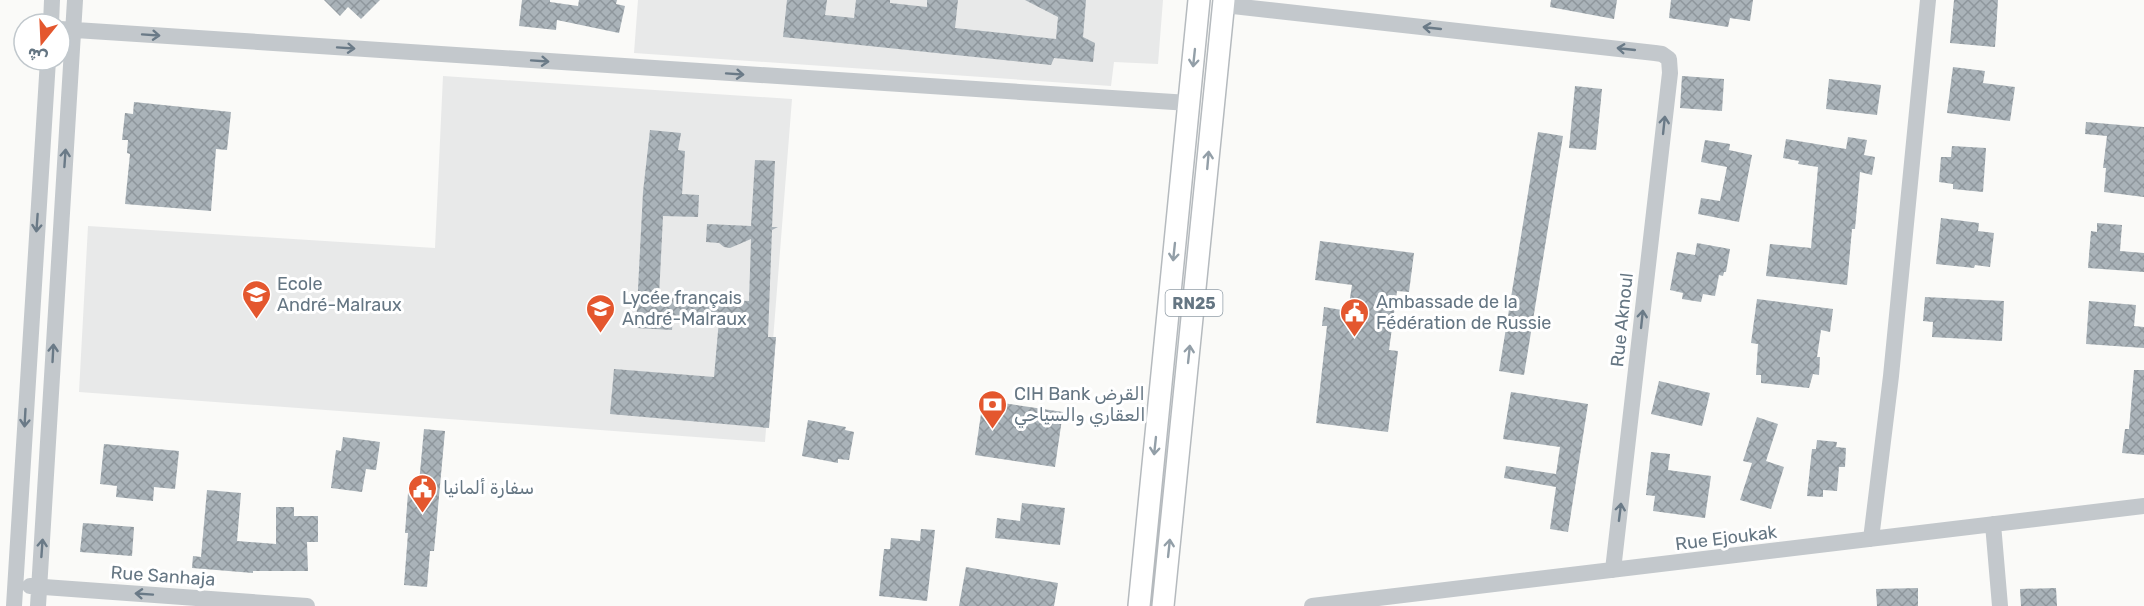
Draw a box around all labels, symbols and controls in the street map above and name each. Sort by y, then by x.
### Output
north arrow [12,12,72,72]
one-way arrow [1423,22,1443,33]
one-way arrow [141,30,160,41]
one-way arrow [335,43,355,54]
text: ش [25,44,50,68]
one-way arrow [1617,44,1637,55]
one-way arrow [1188,48,1199,68]
one-way arrow [530,56,550,67]
one-way arrow [724,68,744,79]
one-way arrow [1659,115,1670,135]
one-way arrow [59,149,70,169]
one-way arrow [1203,150,1214,170]
one-way arrow [32,213,43,233]
one-way arrow [1168,242,1179,262]
street label: Rue Aknoul [1606,272,1638,368]
place label: Ecole André-Malraux [277,273,402,316]
school or university icon: Ecole André-Malraux [240,278,272,320]
place label: Lycée français André-Malraux [622,287,747,330]
road number: RN25 [1166,290,1222,316]
place label: Ambassade de la Fédération de Russie [1376,291,1551,334]
school or university icon: Lycée français André-Malraux [585,292,617,334]
public building icon: Ambassade de la Fédération de Russie [1339,296,1371,338]
one-way arrow [1637,309,1648,329]
one-way arrow [48,343,59,363]
one-way arrow [1184,344,1195,364]
place label: CIH Bank القرض العقاري والسياحي [1014,383,1145,428]
bank icon: CIH Bank القرض العقاري والسياحي [977,388,1009,430]
one-way arrow [20,407,31,427]
one-way arrow [1149,436,1160,456]
public building icon: سفارة ألمانيا [406,472,438,514]
place label: سفارة ألمانيا [443,477,534,499]
one-way arrow [1615,503,1626,523]
street label: Rue Ejoukak [1674,521,1779,555]
one-way arrow [36,538,47,558]
one-way arrow [1164,538,1175,558]
street label: Rue Sanhaja [110,561,216,591]
one-way arrow [134,588,154,599]

